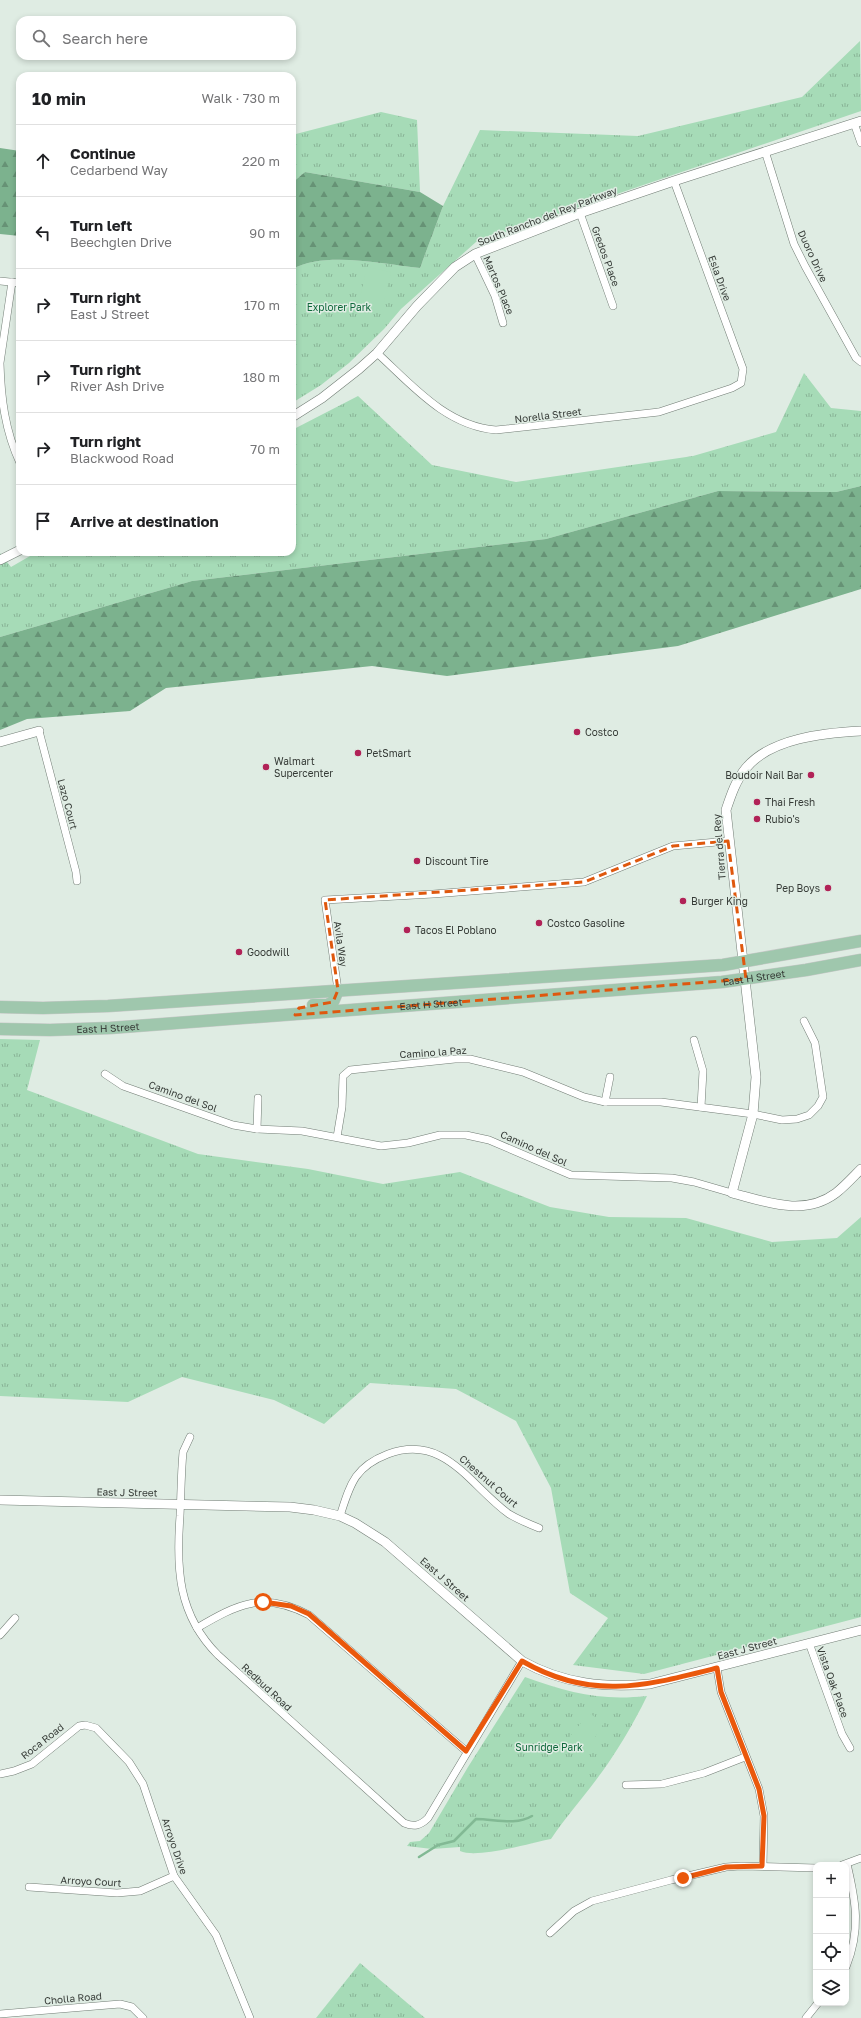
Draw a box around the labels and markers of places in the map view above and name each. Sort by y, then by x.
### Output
place label: Costco [585,726,619,738]
marker: Costco [572,727,582,737]
place label: PetSmart [366,747,411,759]
marker: PetSmart [353,748,363,758]
place label: Walmart Supercenter [274,755,333,779]
marker: Walmart Supercenter [261,762,271,772]
place label: Boudoir Nail Bar [725,769,803,781]
marker: Boudoir Nail Bar [806,770,816,780]
place label: Thai Fresh [765,796,815,808]
marker: Thai Fresh [752,797,762,807]
place label: Rubio's [765,813,800,825]
marker: Rubio's [752,814,762,824]
place label: Discount Tire [425,855,489,867]
marker: Discount Tire [412,856,422,866]
place label: Pep Boys [776,882,820,894]
marker: Pep Boys [823,883,833,893]
place label: Burger King [691,895,748,907]
marker: Burger King [678,896,688,906]
place label: Costco Gasoline [547,917,625,929]
marker: Costco Gasoline [534,918,544,928]
place label: Tacos El Poblano [415,924,497,936]
marker: Tacos El Poblano [402,925,412,935]
place label: Goodwill [247,946,289,958]
marker: Goodwill [234,947,244,957]

